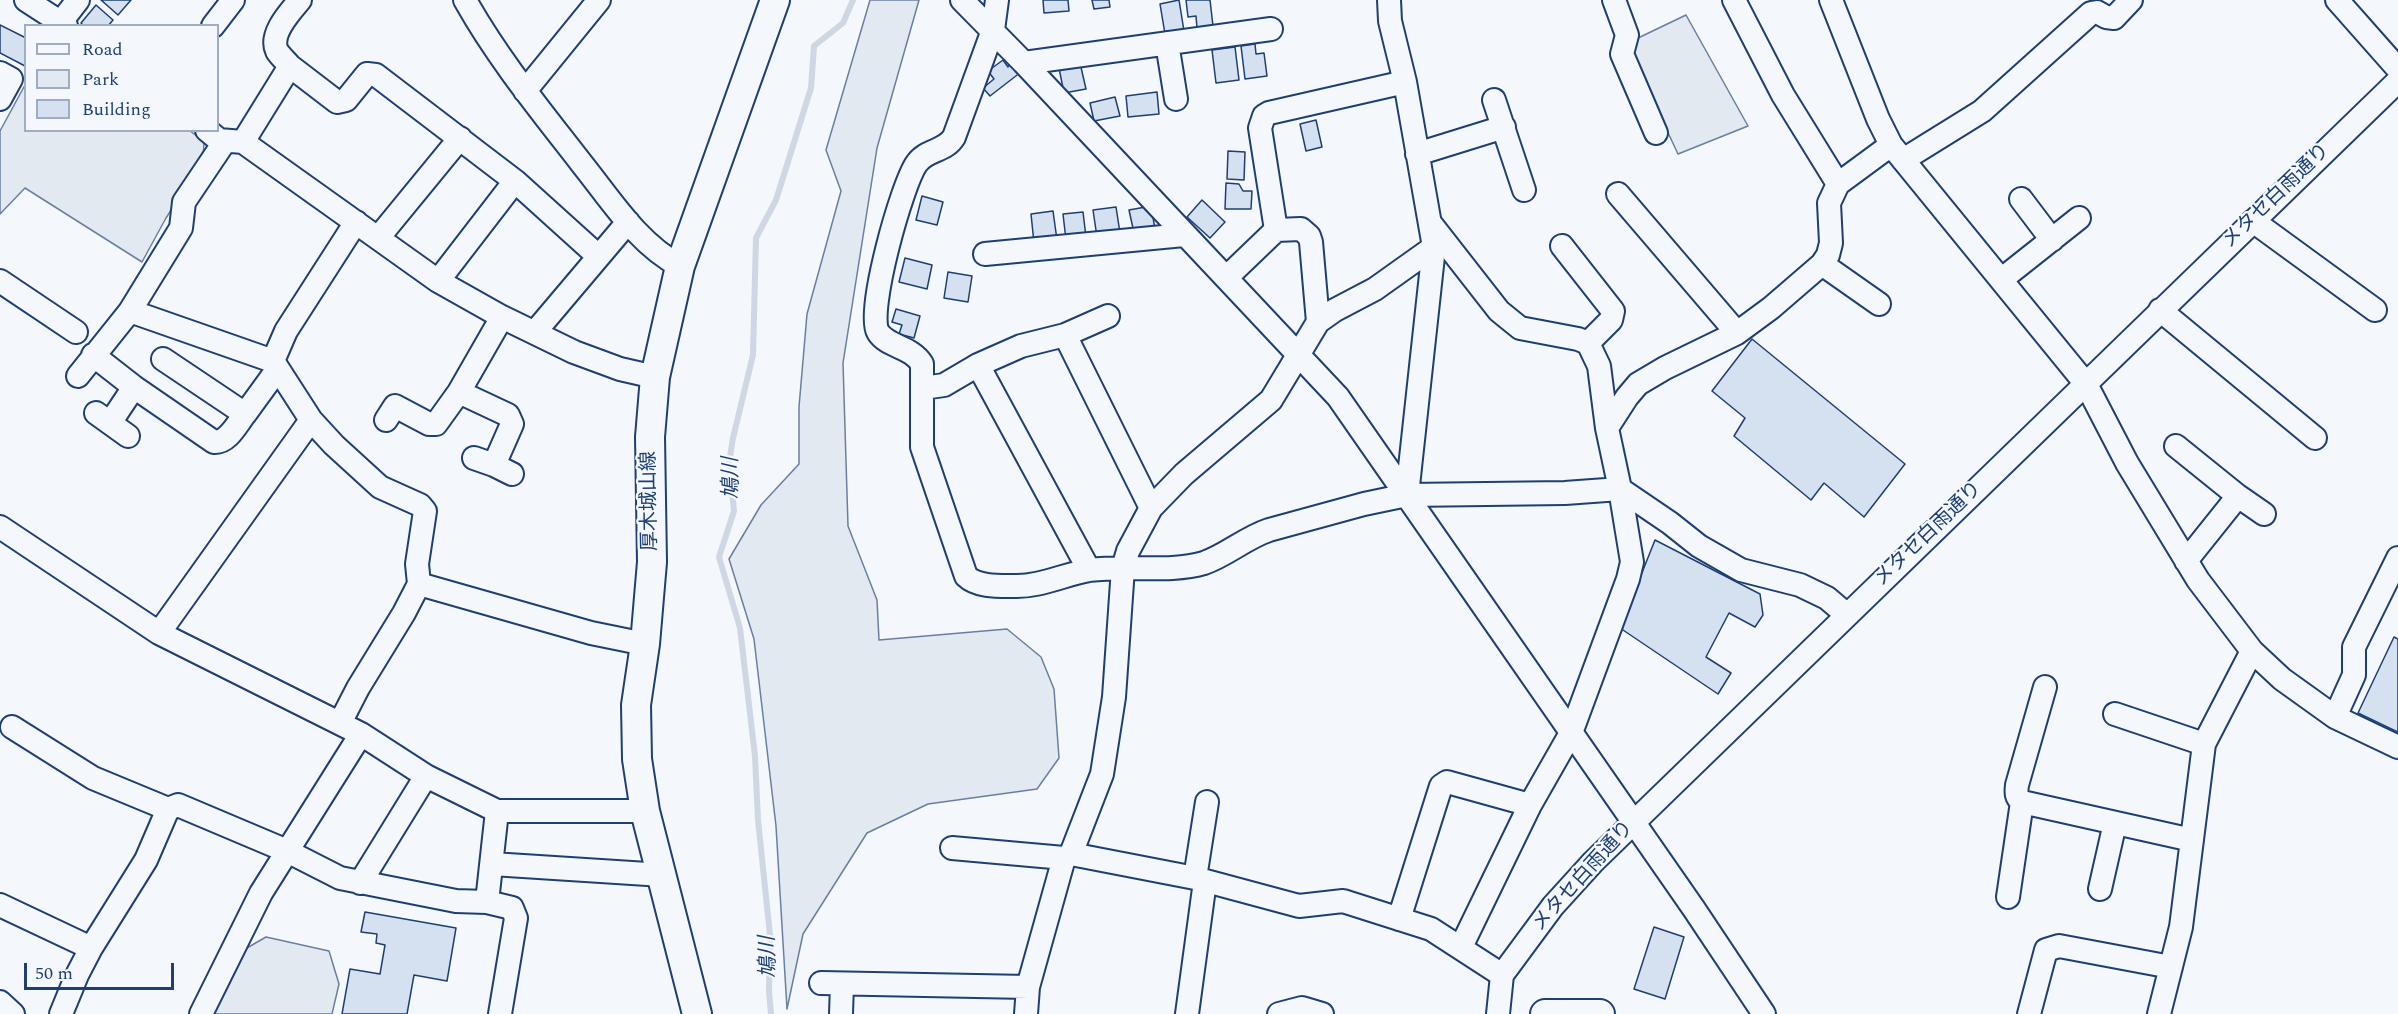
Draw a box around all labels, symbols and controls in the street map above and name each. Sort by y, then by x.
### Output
legend [24,24,219,132]
text: Road [82,36,123,63]
text: Park [82,66,119,93]
text: Building [82,96,151,123]
street label: メタセ白雨通り [2218,140,2336,254]
street label: 厚木城山線 [638,451,664,551]
water label: 鳩川 [720,457,746,499]
street label: メタセ白雨通り [1870,478,1988,592]
street label: メタセ白雨通り [1528,817,1640,937]
water label: 鳩川 [757,936,783,978]
scale bar [27,951,177,989]
text: 50 m [35,960,73,987]

